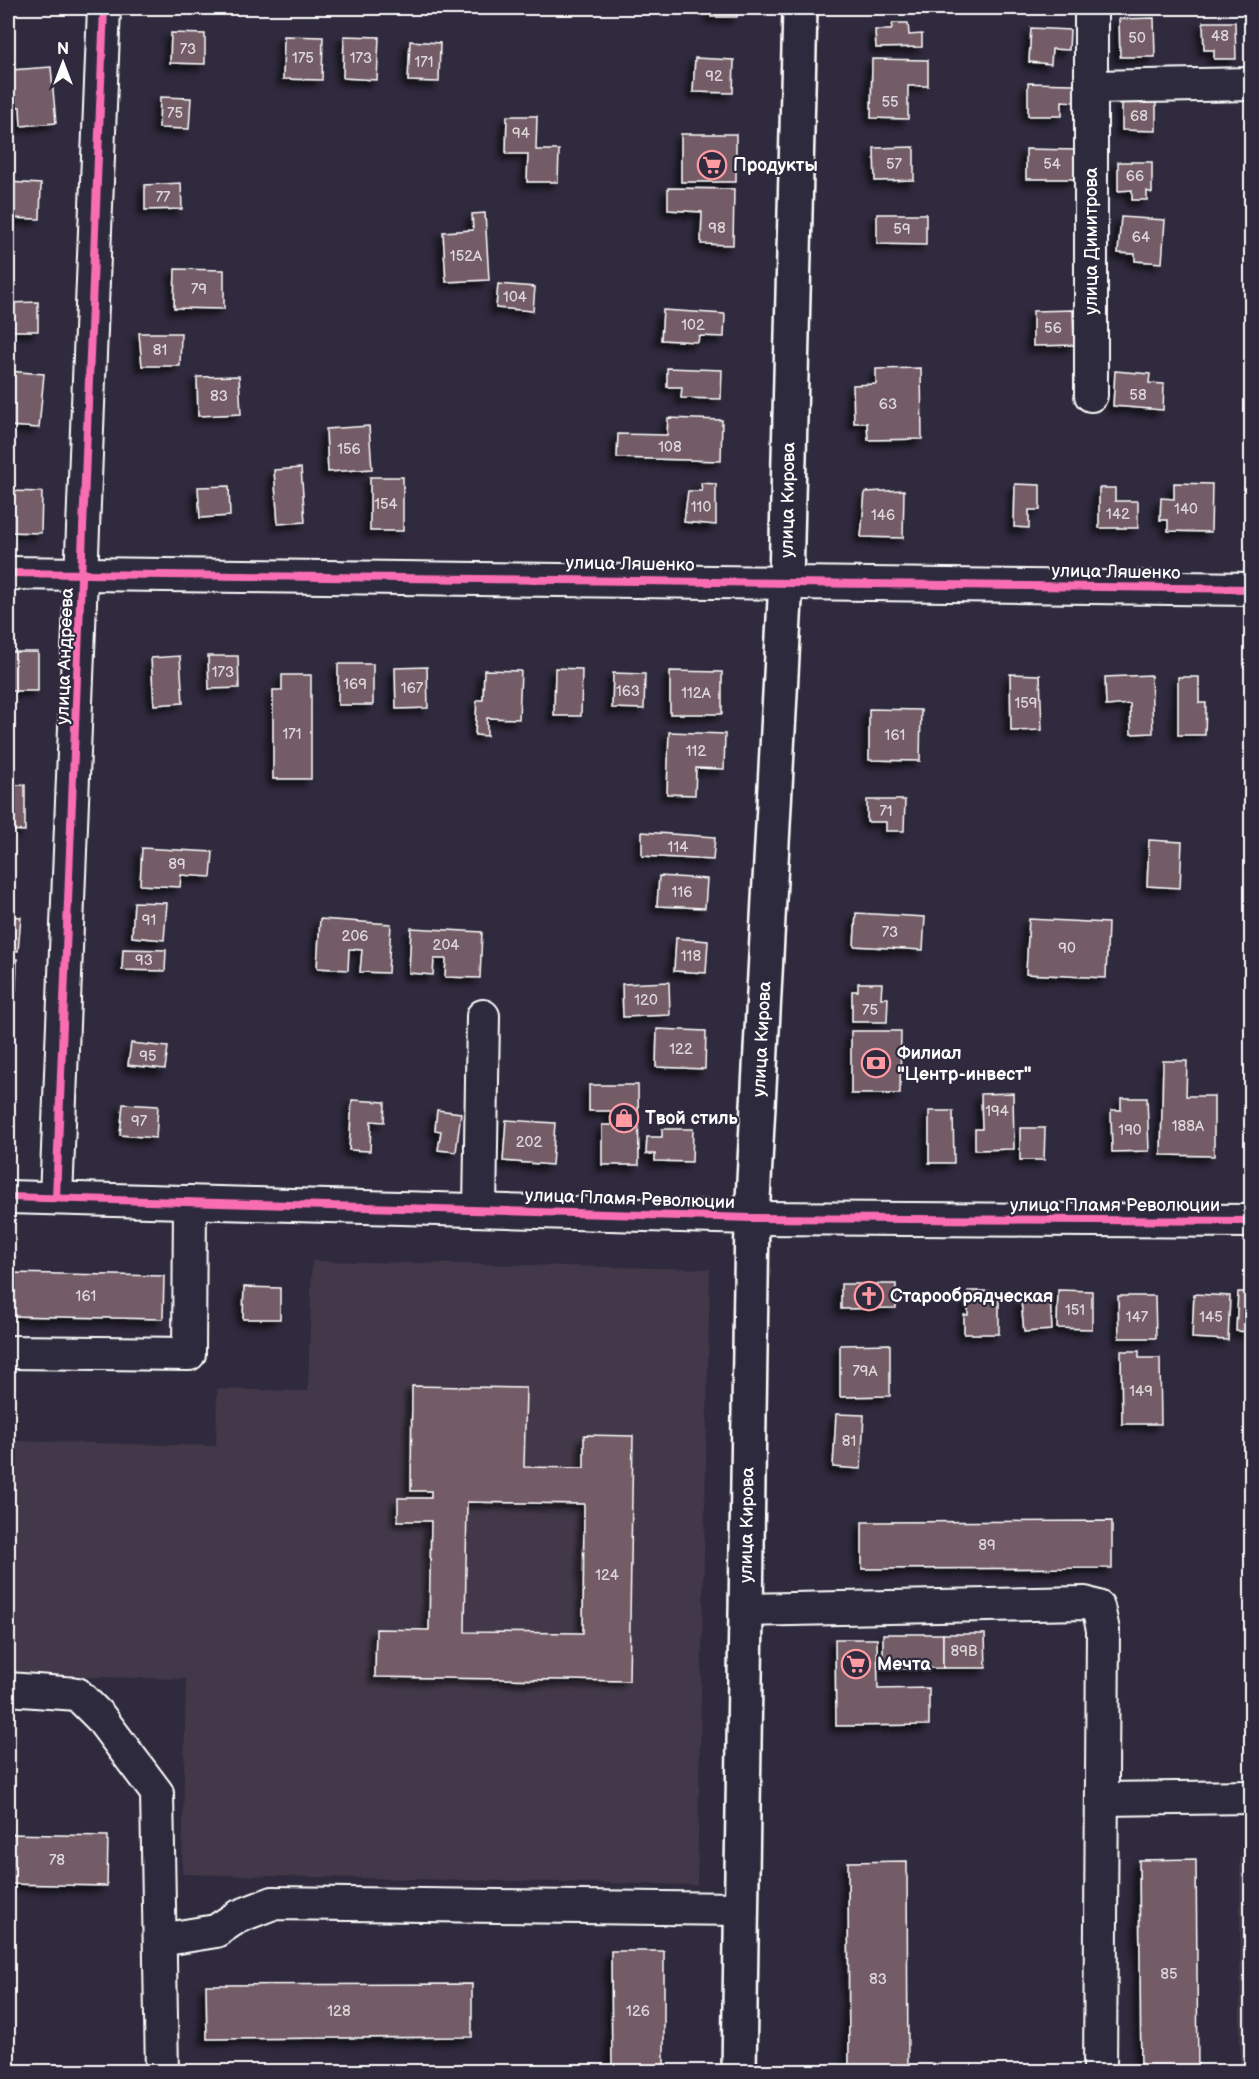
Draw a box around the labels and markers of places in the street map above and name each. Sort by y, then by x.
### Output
supermarket icon: Продукты [696,149,728,181]
place label: Продукты [733,155,818,176]
place label: Филиал "Центр-инвест" [897,1043,1032,1085]
bank icon: Филиал "Центр-инвест" [860,1047,892,1079]
shop icon: Твой стиль [608,1102,640,1134]
place label: Твой стиль [645,1108,738,1129]
church icon: Старообрядческая [853,1280,885,1312]
place label: Старообрядческая [890,1286,1053,1307]
supermarket icon: Мечта [840,1648,872,1680]
place label: Мечта [877,1654,931,1675]

